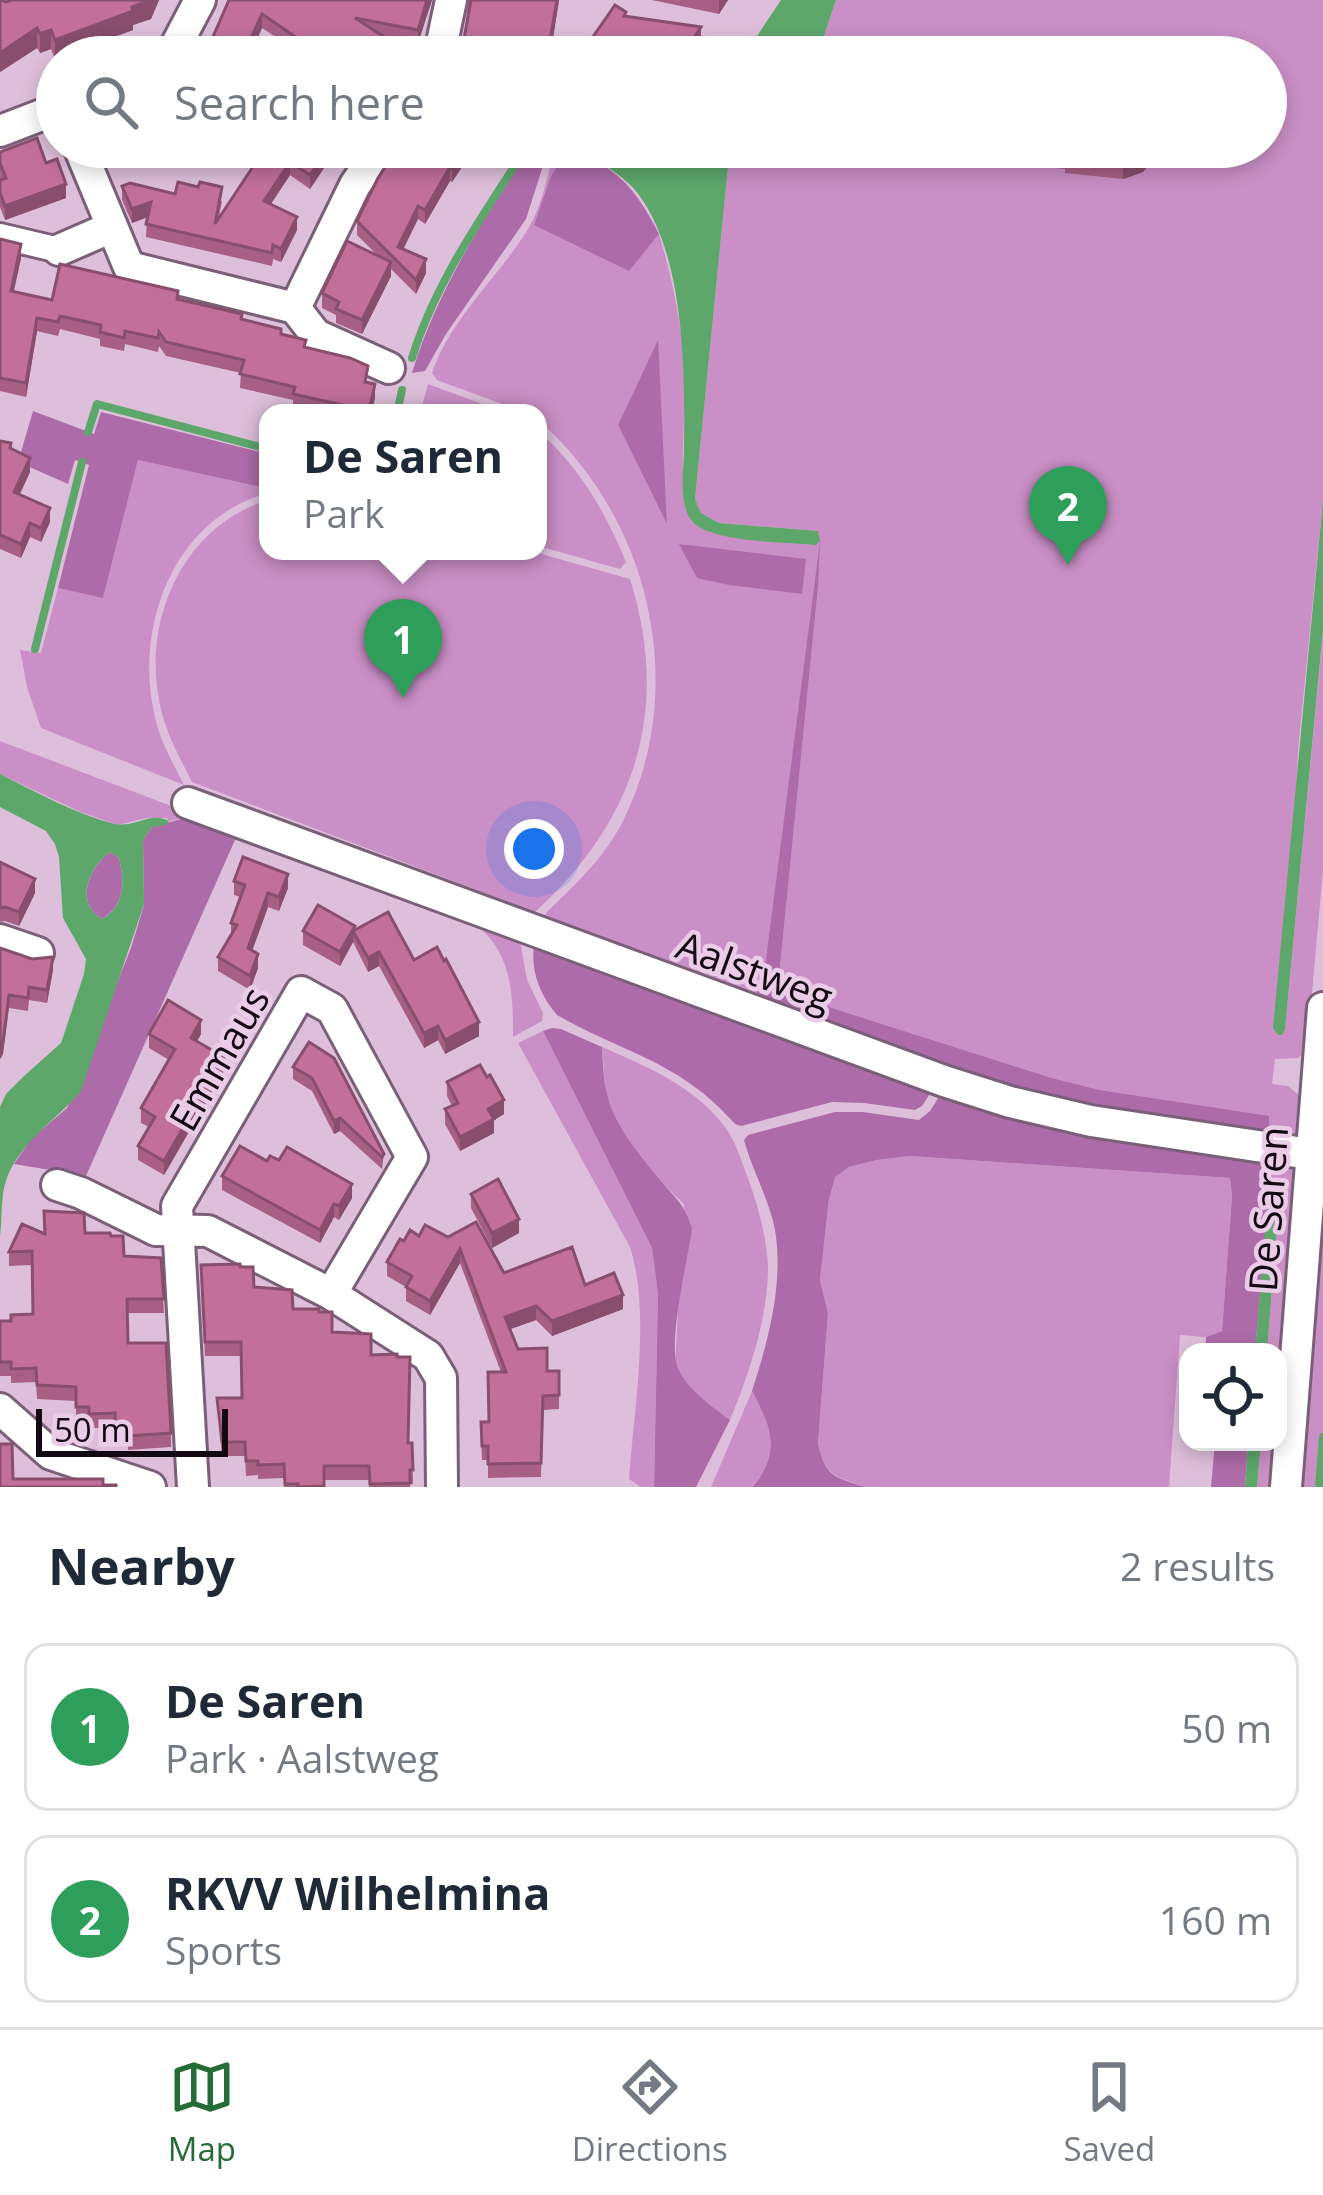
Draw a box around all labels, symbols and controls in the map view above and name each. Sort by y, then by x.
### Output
search box [36,36,1287,168]
icon: search [78,69,144,135]
text: Search here [174,72,425,133]
popup [259,404,547,560]
text: De Saren [303,425,503,486]
pin: 2 [1029,466,1107,565]
text: Park [303,486,384,539]
pin: 1 [364,599,442,698]
your location [504,819,564,879]
street label: Aalstweg [670,917,840,1023]
street label: Emmaus [156,976,280,1140]
street label: De Saren [1235,1125,1299,1293]
map controls [1179,1343,1287,1451]
button: locate [1179,1343,1287,1451]
scale bar [36,1403,228,1456]
text: 50 m [54,1407,131,1452]
text: Nearby [48,1530,235,1600]
text: 2 results [1120,1539,1275,1592]
text: De Saren [165,1670,365,1731]
text: 1 [79,1701,101,1754]
text: 50 m [1181,1701,1272,1754]
text: Park · Aalstweg [165,1731,439,1784]
text: RKVV Wilhelmina [165,1862,550,1923]
text: 2 [79,1893,101,1946]
text: 160 m [1159,1893,1272,1946]
text: Sports [165,1923,282,1976]
tab: Map [168,2054,236,2171]
tab: Directions [572,2054,728,2171]
tab: Saved [1063,2054,1155,2171]

